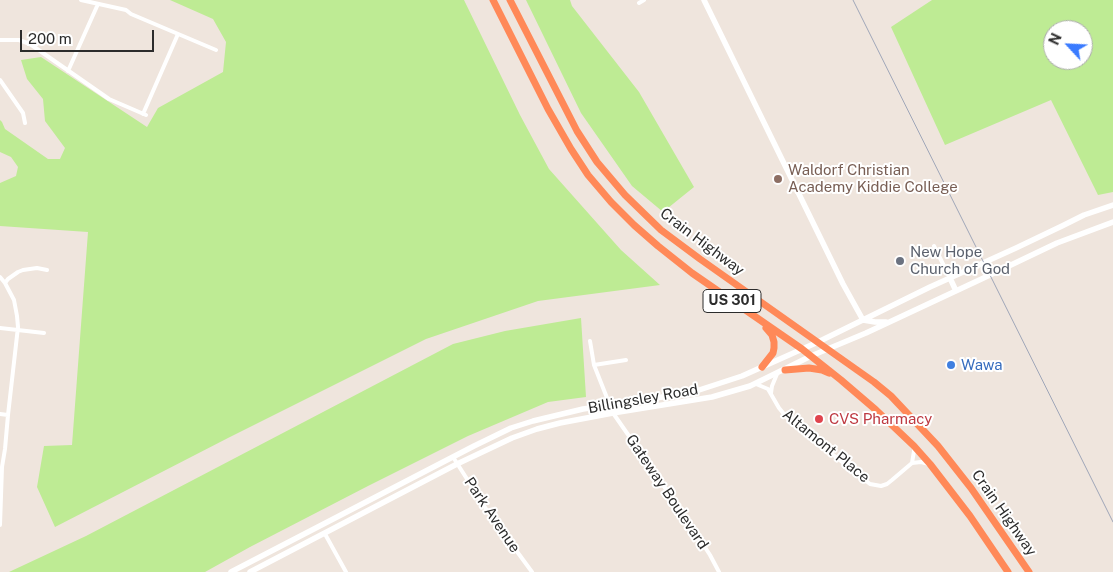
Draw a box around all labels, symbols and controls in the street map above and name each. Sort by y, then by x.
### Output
scale bar [22,20,156,52]
north arrow [1043,20,1093,70]
text: 200 m [28,30,72,47]
text: N [1046,31,1065,47]
place label: Waldorf Christian Academy Kiddie College [788,161,958,196]
marker: Waldorf Christian Academy Kiddie College [772,173,784,185]
street label: Crain Highway [656,204,748,280]
place label: New Hope Church of God [910,243,1010,278]
marker: New Hope Church of God [894,255,906,267]
road number: US 301 [703,290,761,312]
place label: Wawa [961,356,1003,374]
marker: Wawa [945,359,957,371]
street label: Billingsley Road [587,380,699,418]
street label: Altamont Place [779,405,873,487]
place label: CVS Pharmacy [829,410,932,428]
marker: CVS Pharmacy [813,413,825,425]
street label: Gateway Boulevard [622,431,712,553]
street label: Crain Highway [968,467,1040,559]
street label: Park Avenue [460,474,524,556]

